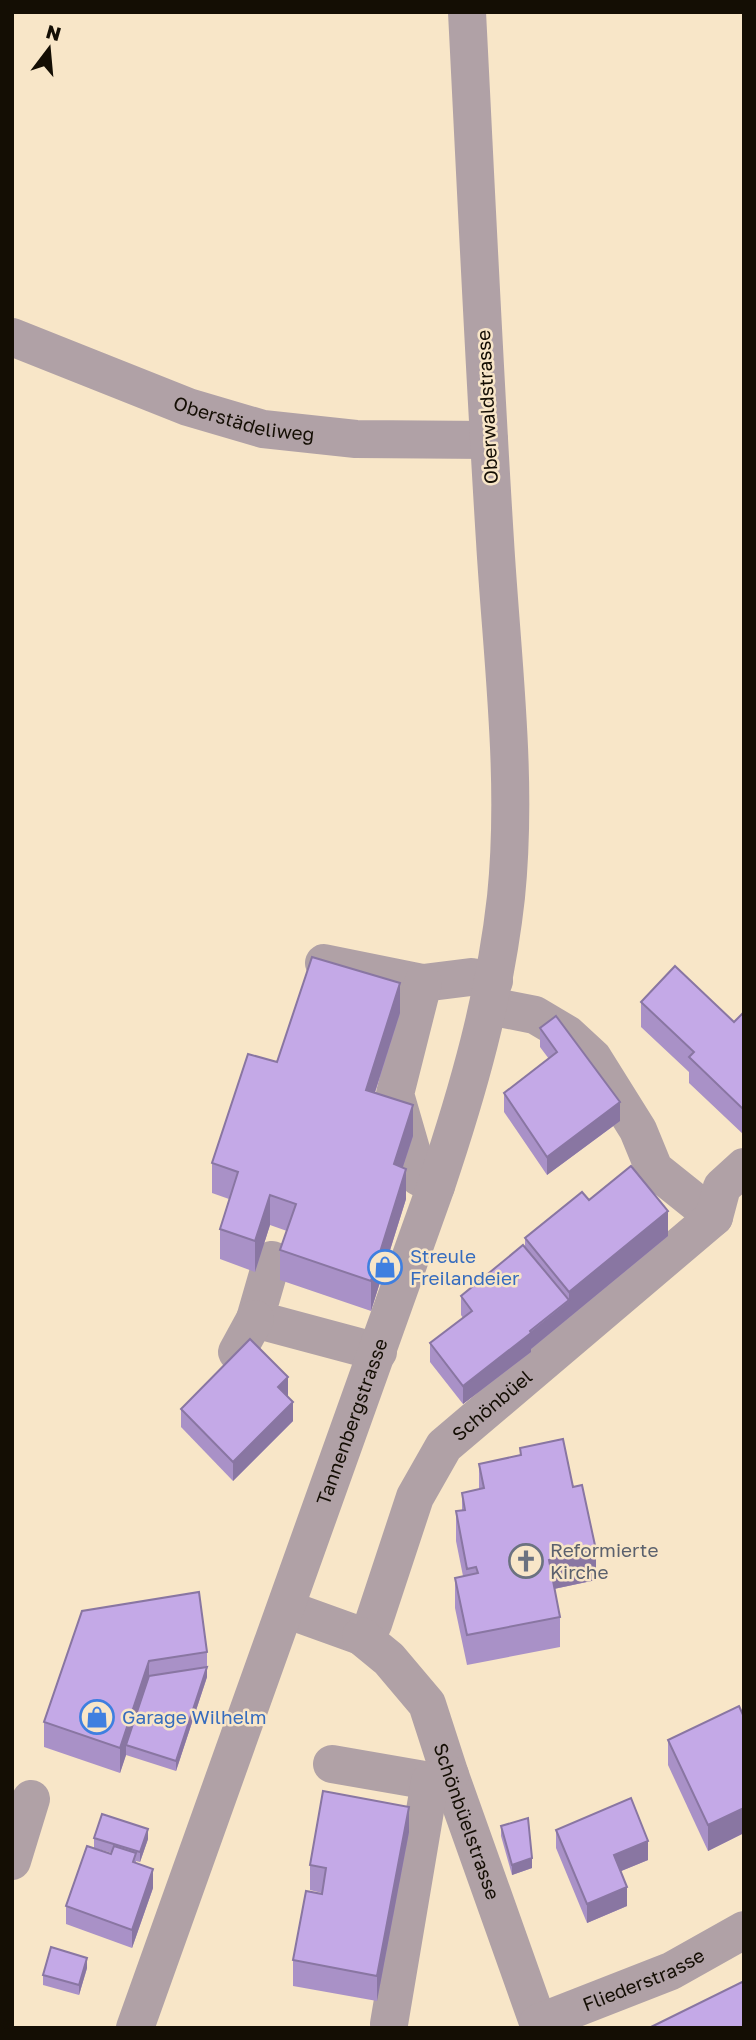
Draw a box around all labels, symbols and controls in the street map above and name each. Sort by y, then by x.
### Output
north arrow [14,14,84,84]
text: N [44,19,64,45]
street label: Oberwaldstrasse [471,329,502,485]
street label: Oberstädeliweg [170,390,316,445]
place label: Streule Freilandeier [410,1244,520,1289]
shop icon: Streule Freilandeier [366,1248,404,1286]
street label: Tannenbergstrasse [311,1335,392,1508]
street label: Schönbüel [447,1365,536,1445]
place label: Reformierte Kirche [550,1538,658,1583]
church icon: Reformierte Kirche [507,1542,545,1580]
shop icon: Garage Wilhelm [78,1698,116,1736]
place label: Garage Wilhelm [122,1705,267,1728]
street label: Schönbüelstrasse [429,1740,505,1903]
street label: Fliederstrasse [579,1943,708,2015]

